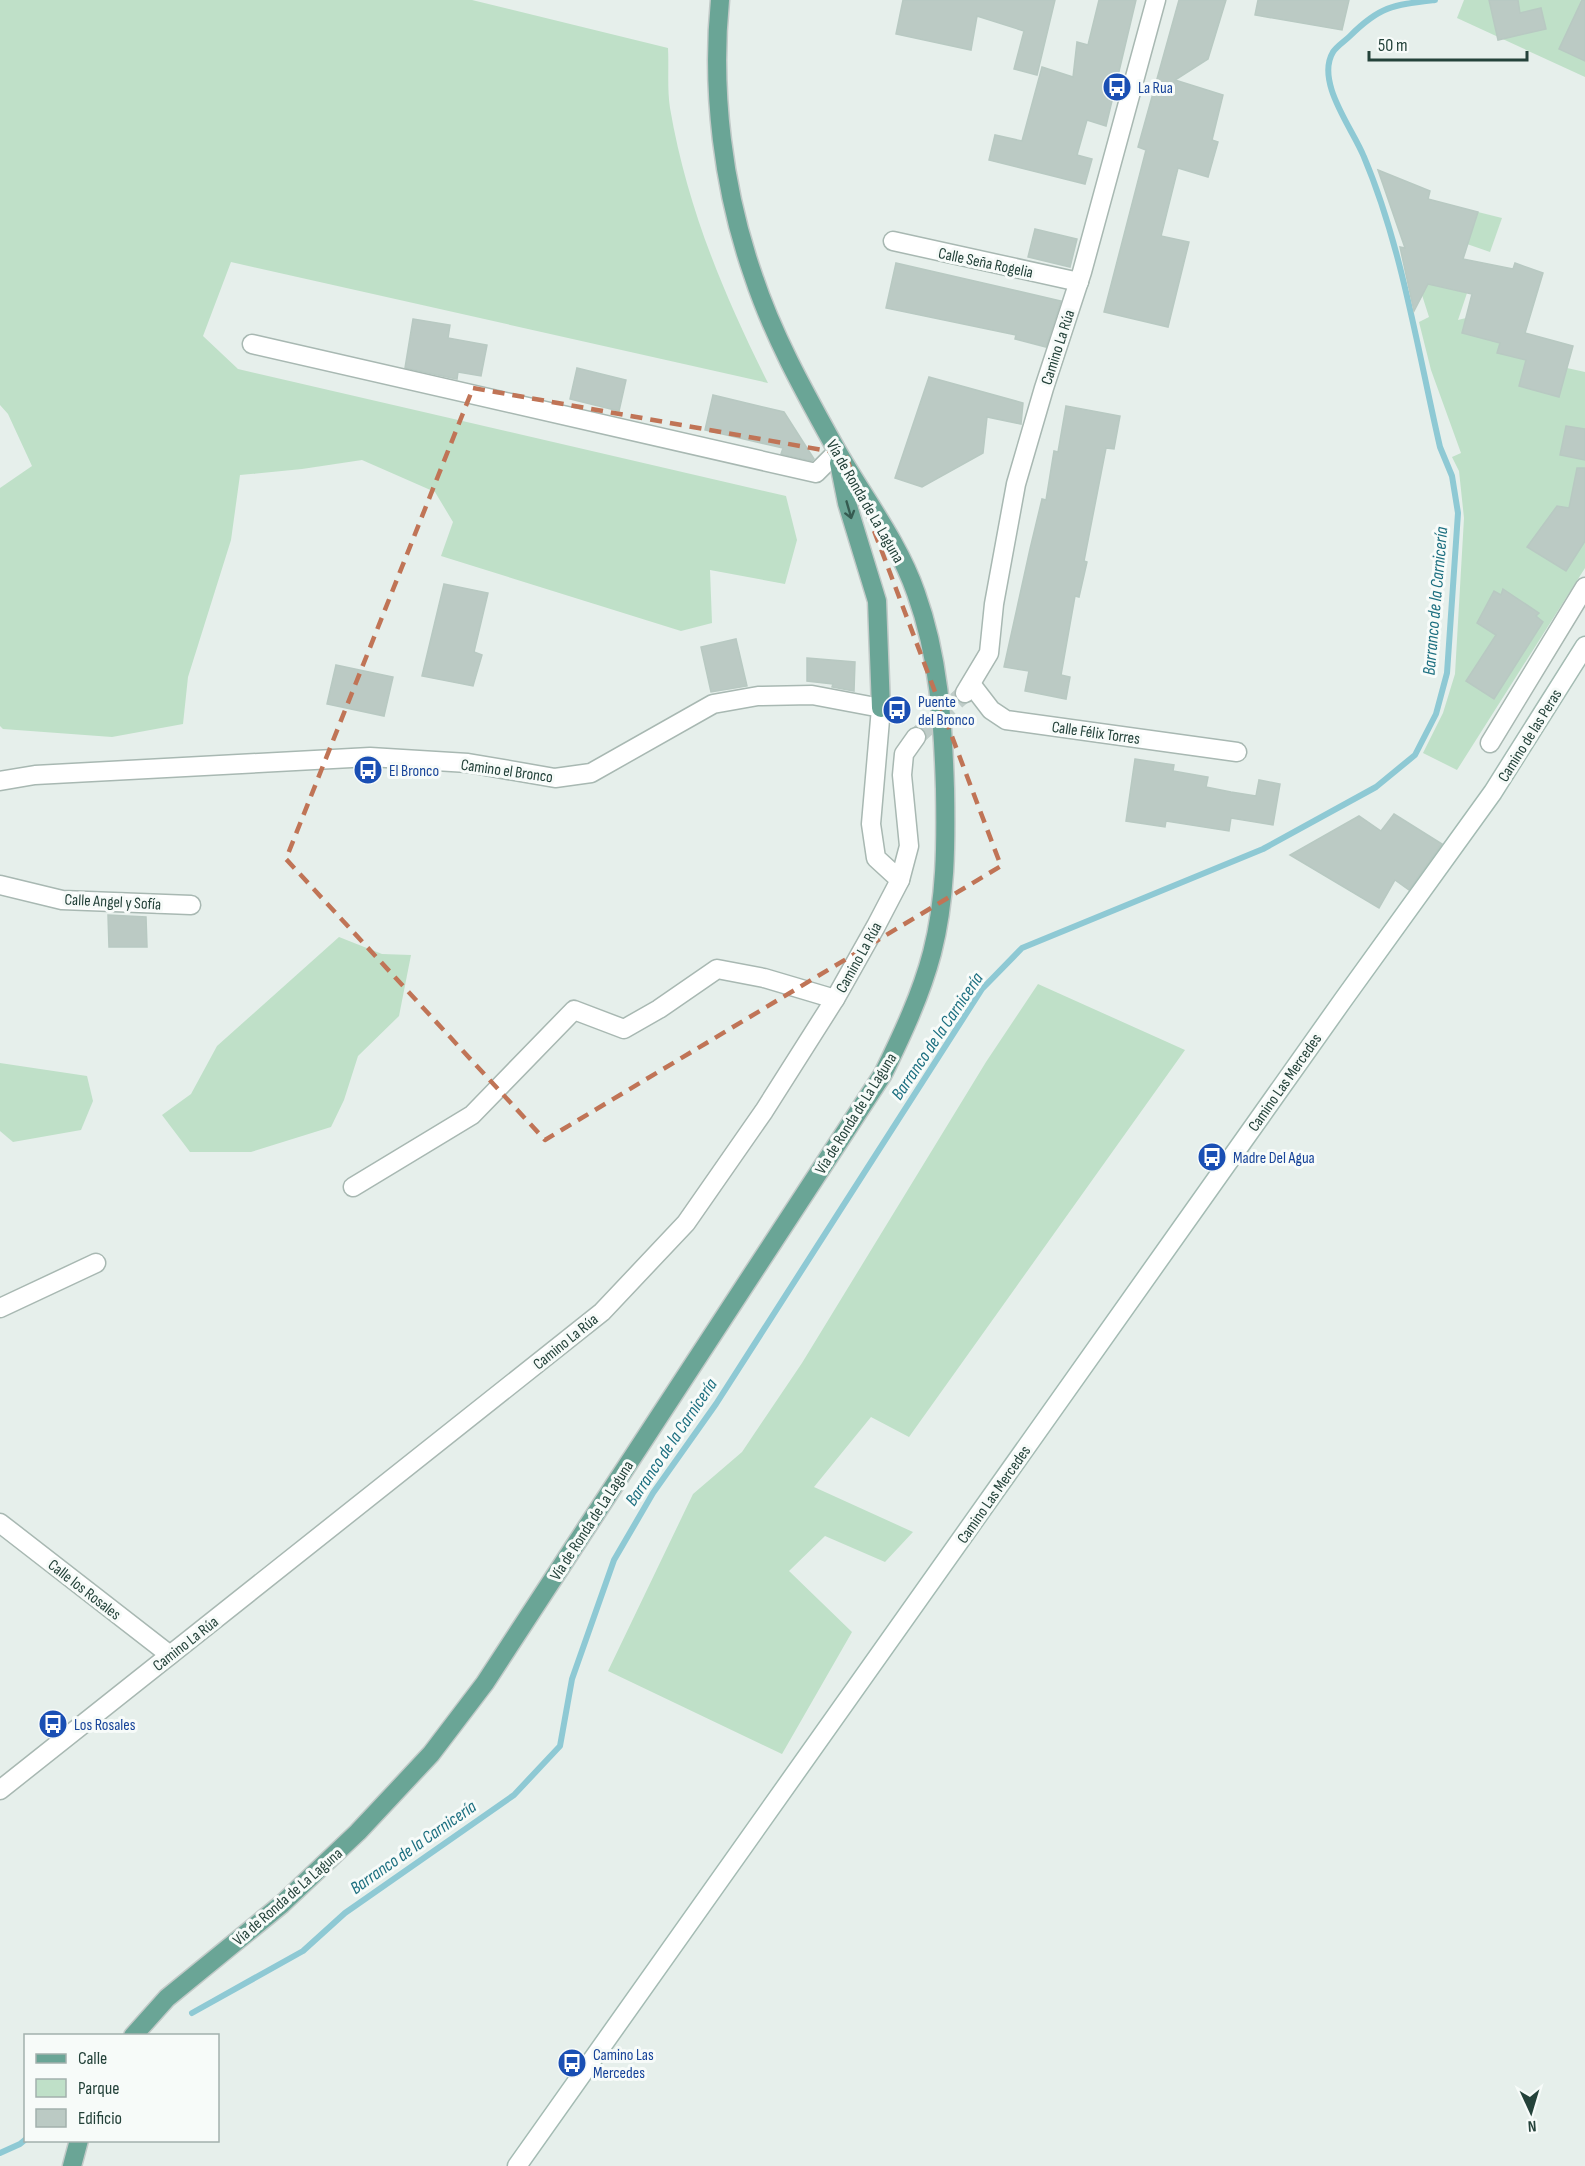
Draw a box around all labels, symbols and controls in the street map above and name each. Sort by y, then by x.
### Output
scale bar [1369,24,1526,62]
text: 50 m [1378,35,1408,56]
bus stop icon: La Rua [1101,71,1133,103]
place label: La Rua [1138,79,1173,98]
street label: Calle Seña Rogelia [937,244,1035,283]
street label: Camino La Rúa [1037,308,1079,387]
street label: Vía de Ronda de La Laguna [822,437,908,567]
one-way arrow [844,500,855,519]
water label: Barranco de la Carnicería [1419,525,1453,676]
street label: Camino de las Peras [1494,686,1566,786]
place label: Puente del Bronco [918,693,975,730]
bus stop icon: Puente del Bronco [881,694,913,726]
street label: Calle Félix Torres [1050,718,1141,749]
bus stop icon: El Bronco [352,754,384,786]
street label: Camino el Bronco [460,756,554,787]
place label: El Bronco [389,762,439,781]
street label: Calle Angel y Sofía [64,890,162,915]
street label: Camino La Rúa [832,919,886,996]
water label: Barranco de la Carnicería [887,968,988,1104]
street label: Camino Las Mercedes [1244,1030,1326,1135]
street label: Vía de Ronda de La Laguna [811,1050,901,1178]
bus stop icon: Madre Del Agua [1196,1141,1228,1173]
place label: Madre Del Agua [1233,1149,1315,1168]
street label: Camino La Rúa [530,1310,602,1374]
water label: Barranco de la Carnicería [621,1374,722,1510]
street label: Camino Las Mercedes [953,1442,1035,1547]
street label: Vía de Ronda de La Laguna [546,1457,638,1584]
street label: Calle los Rosales [44,1556,125,1625]
street label: Camino La Rúa [149,1613,222,1676]
bus stop icon: Los Rosales [37,1708,69,1740]
place label: Los Rosales [74,1716,136,1735]
water label: Barranco de la Carnicería [346,1796,481,1899]
street label: Vía de Ronda de La Laguna [229,1844,347,1950]
legend [24,2034,219,2142]
place label: Camino Las Mercedes [593,2046,654,2083]
bus stop icon: Camino Las Mercedes [556,2047,588,2079]
text: Calle [78,2048,107,2069]
text: Parque [78,2078,119,2099]
north arrow [1501,2082,1561,2142]
text: Edificio [78,2108,122,2129]
text: N [1527,2116,1537,2135]

